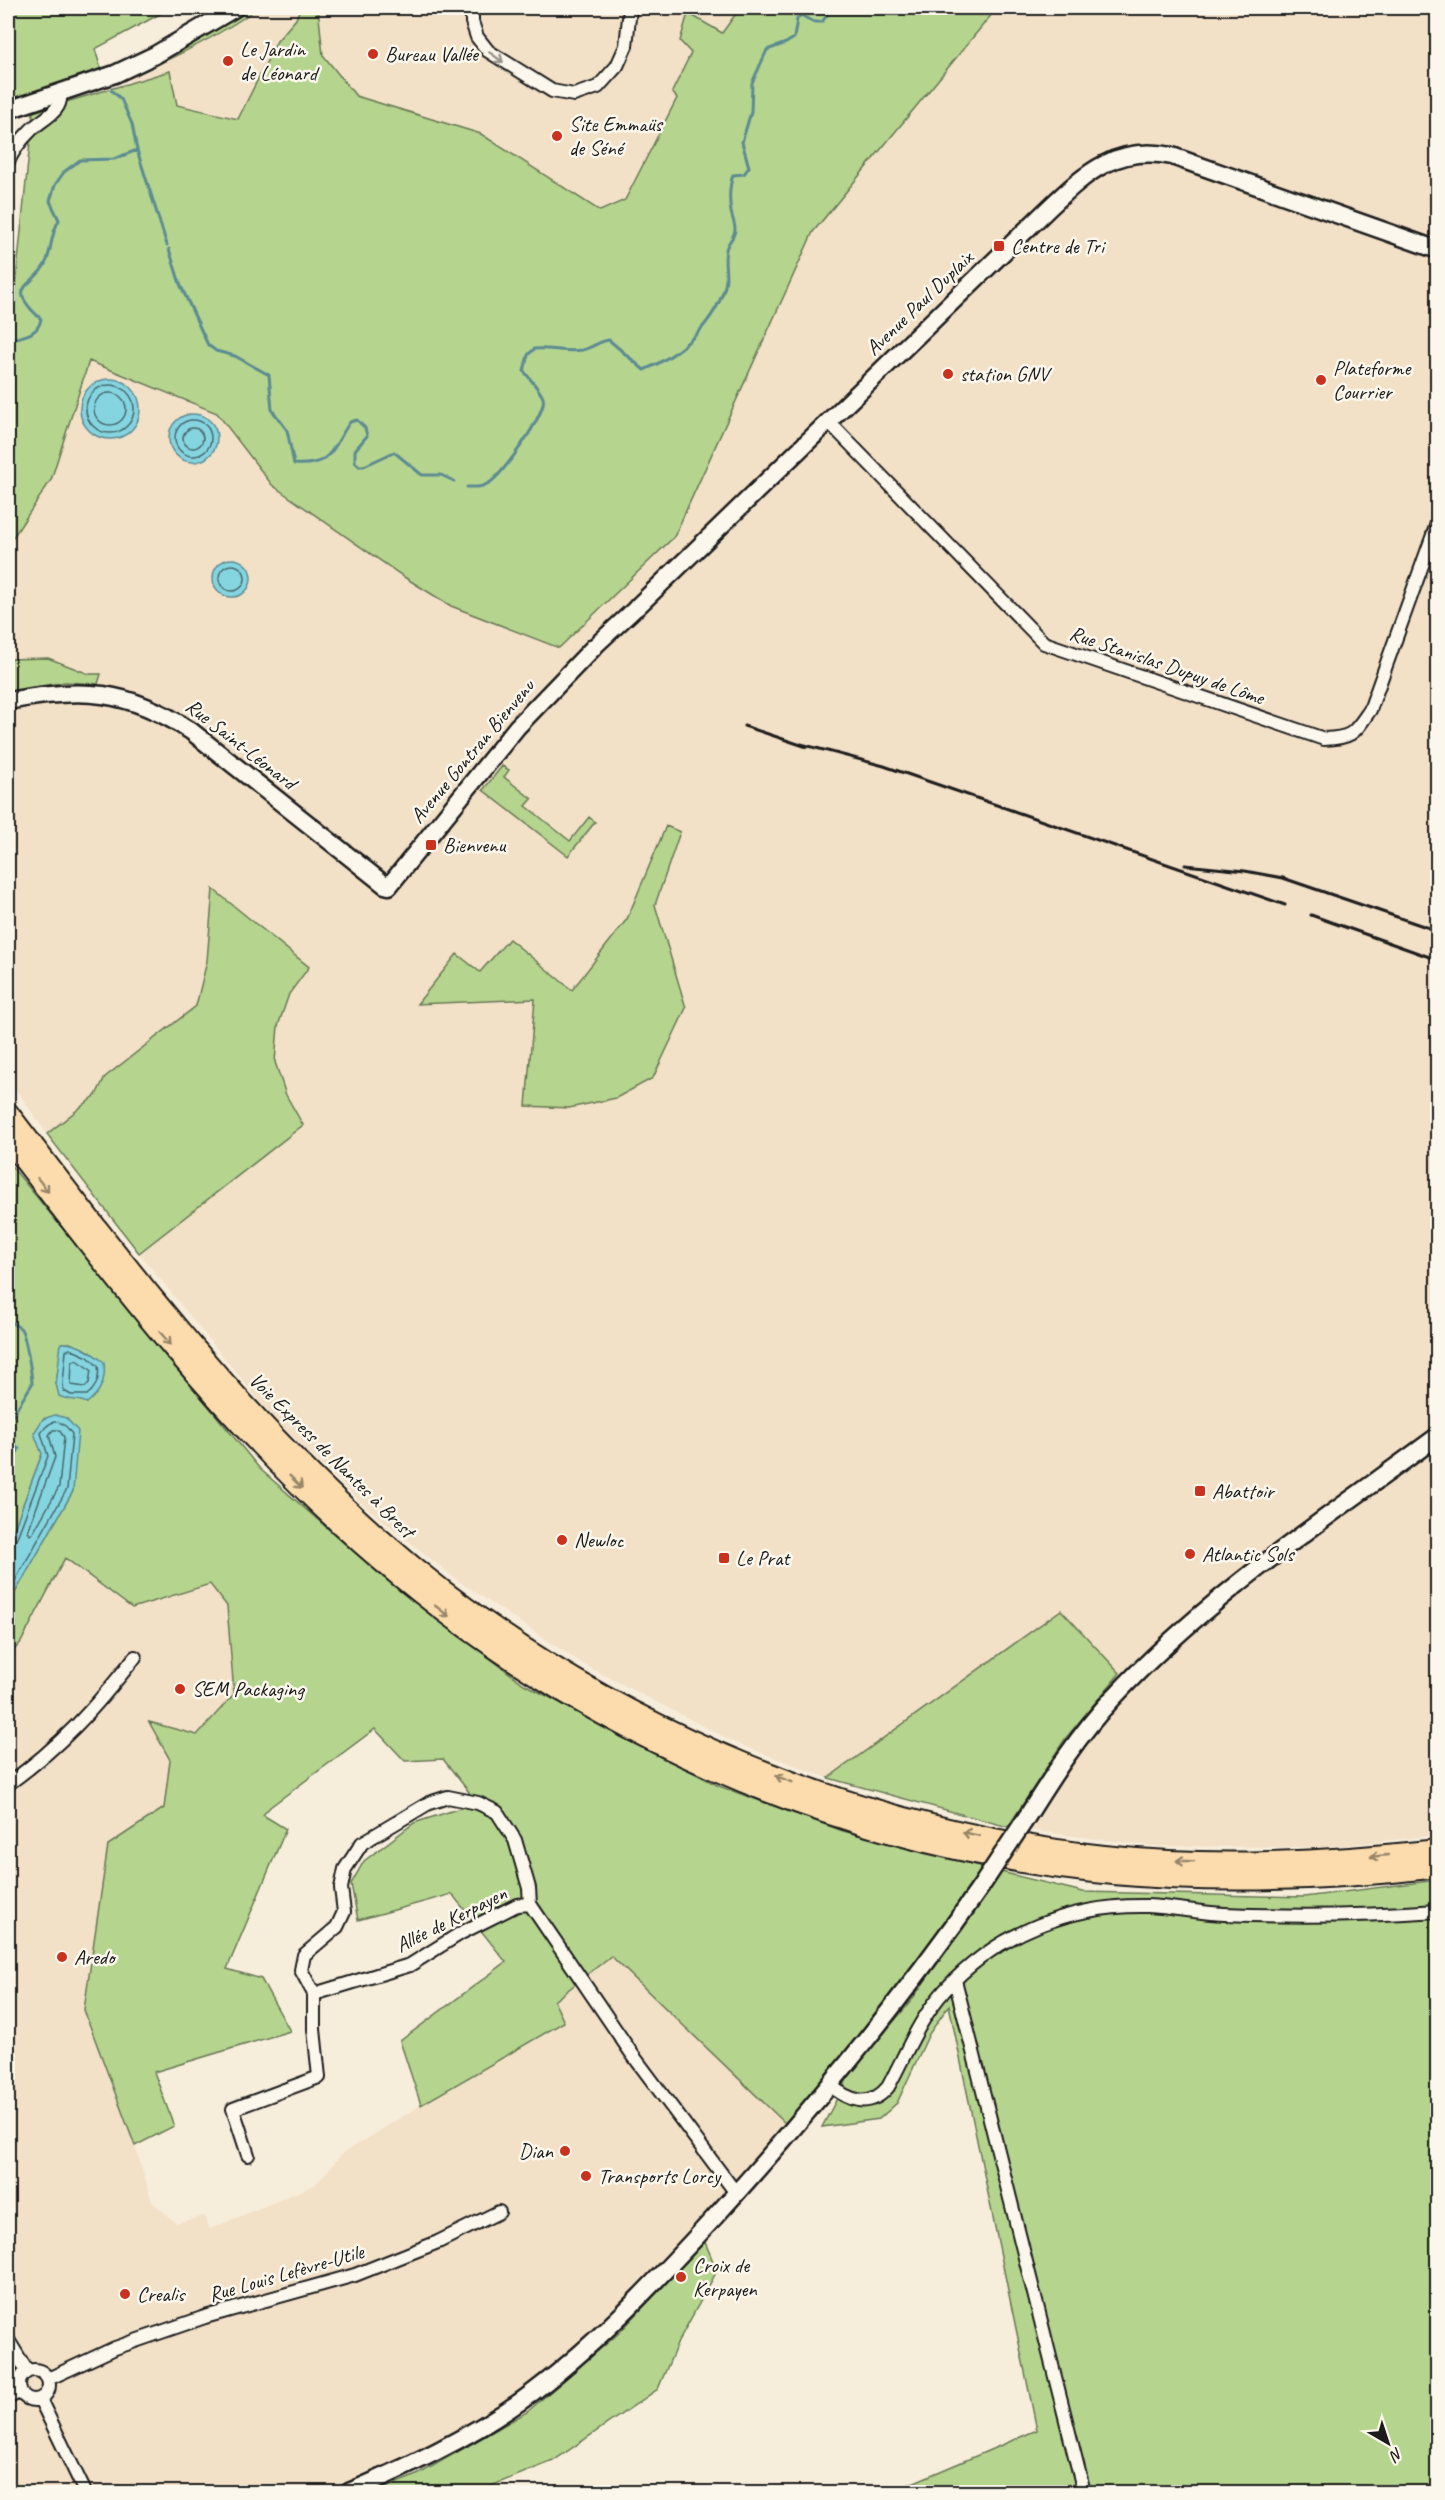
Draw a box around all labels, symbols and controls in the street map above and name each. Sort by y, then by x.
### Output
place label: Le Jardin de Léonard [240,36,320,86]
place label: Bureau Vallée [385,41,480,67]
marker: Bureau Vallée [366,47,380,61]
one-way arrow [488,51,504,63]
marker: Le Jardin de Léonard [221,54,235,68]
place label: Site Emmaüs de Séné [569,111,664,161]
marker: Site Emmaüs de Séné [550,129,564,143]
place label: Centre de Tri [1011,233,1107,259]
marker: Centre de Tri [992,239,1006,253]
street label: Avenue Paul Duplaix [860,244,980,361]
place label: Plateforme Courrier [1333,355,1412,405]
place label: station GNV [960,361,1052,387]
marker: station GNV [941,367,955,381]
marker: Plateforme Courrier [1314,373,1328,387]
street label: Rue Stanislas Dupuy de Lôme [1066,620,1270,711]
street label: Avenue Gontran Bienvenu [404,673,541,828]
street label: Rue Saint-Léonard [181,693,304,797]
place label: Bienvenu [443,832,507,858]
marker: Bienvenu [424,838,438,852]
one-way arrow [37,1177,50,1193]
one-way arrow [158,1329,171,1345]
street label: Voie Express de Nantes à Brest [244,1367,422,1545]
one-way arrow [289,1474,304,1489]
place label: Abattoir [1212,1478,1276,1504]
marker: Abattoir [1193,1484,1207,1498]
place label: Newloc [574,1527,624,1553]
marker: Newloc [555,1533,569,1547]
place label: Atlantic Sols [1202,1541,1295,1567]
place label: Le Prat [736,1545,791,1571]
marker: Atlantic Sols [1183,1547,1197,1561]
marker: Le Prat [717,1551,731,1565]
one-way arrow [434,1604,450,1617]
place label: SEM Packaging [192,1676,305,1702]
marker: SEM Packaging [173,1682,187,1696]
one-way arrow [775,1773,793,1784]
one-way arrow [961,1827,980,1839]
one-way arrow [1370,1851,1390,1862]
one-way arrow [1175,1855,1195,1867]
street label: Allée de Kerpayen [391,1880,511,1958]
place label: Aredo [74,1944,117,1970]
marker: Aredo [55,1950,69,1964]
place label: Dian [519,2138,554,2164]
marker: Dian [558,2144,572,2158]
place label: Transports Lorcy [598,2163,722,2189]
marker: Transports Lorcy [579,2169,593,2183]
street label: Rue Louis Lefèvre-Utile [205,2238,368,2308]
place label: Croix de Kerpayen [693,2252,757,2302]
marker: Croix de Kerpayen [674,2270,688,2284]
place label: Crealis [137,2281,186,2307]
marker: Crealis [118,2287,132,2301]
north arrow [1358,2413,1418,2473]
text: N [1384,2443,1407,2467]

